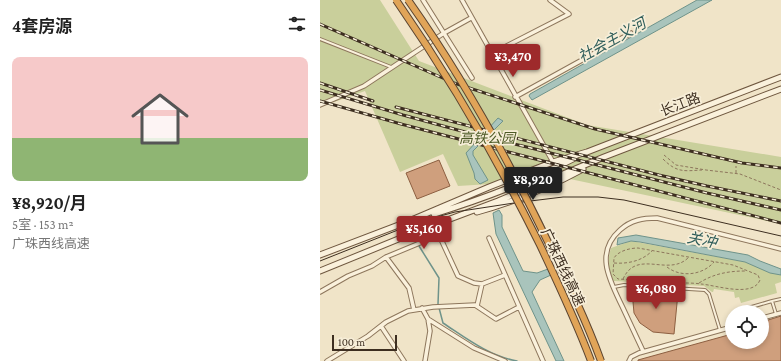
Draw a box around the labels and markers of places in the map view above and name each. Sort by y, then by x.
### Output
pin: ¥3,470 [480,44,546,78]
pin: ¥8,920 [500,167,566,201]
pin: ¥5,160 [391,216,457,250]
pin: ¥6,080 [623,276,689,310]

